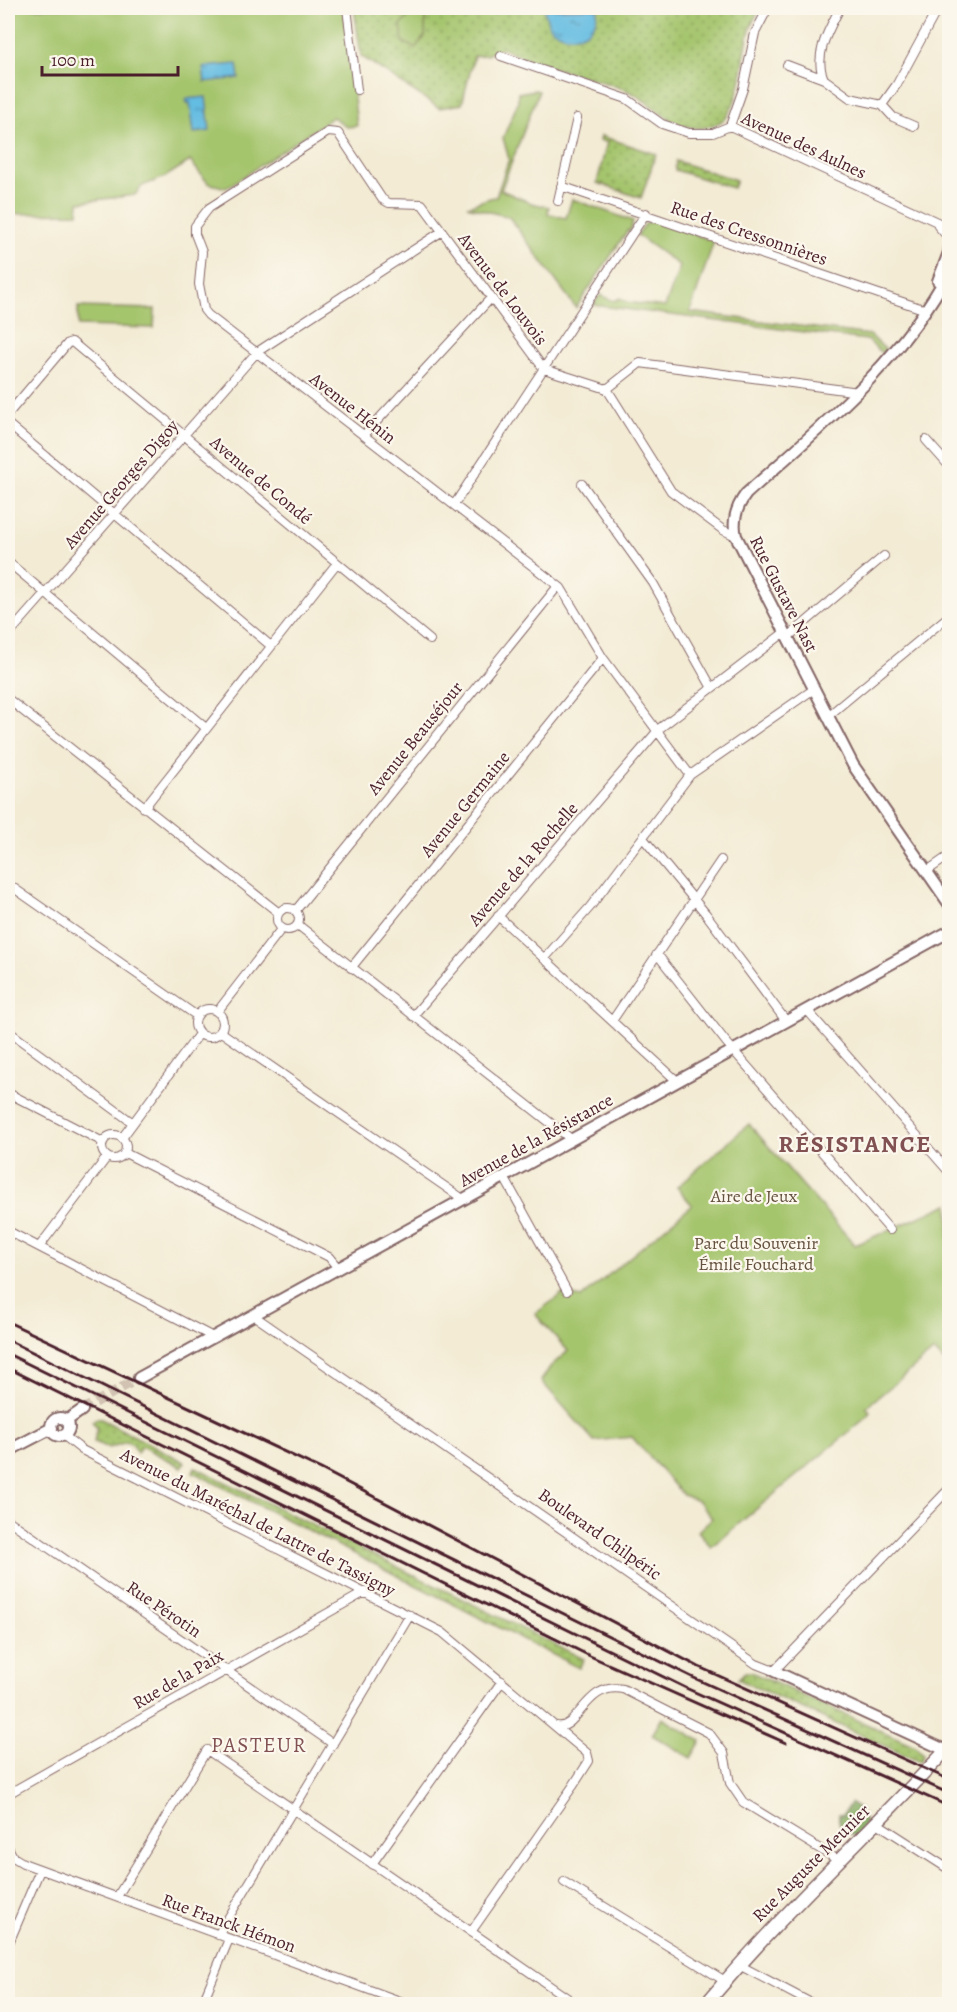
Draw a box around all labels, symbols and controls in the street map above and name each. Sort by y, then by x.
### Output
scale bar [42,39,178,77]
text: 100 m [51,48,95,72]
street label: Avenue des Aulnes [737,105,870,184]
street label: Rue des Cressonnières [667,195,831,271]
street label: Avenue de Louvois [452,227,553,350]
street label: Avenue Hénin [304,366,401,449]
street label: Avenue Georges Digoy [57,413,185,555]
street label: Avenue de Condé [204,430,317,530]
street label: Rue Gustave Nast [744,532,824,656]
street label: Avenue Beauséjour [361,676,468,800]
street label: Avenue Germaine [414,746,515,863]
street label: Avenue de la Rochelle [462,797,583,932]
street label: Avenue de la Résistance [454,1088,617,1193]
district label: RÉSISTANCE [778,1128,932,1160]
park label: Aire de Jeux [710,1184,798,1208]
park label: Parc du Souvenir Émile Fouchard [694,1231,818,1276]
street label: Avenue du Maréchal de Lattre de Tassigny [115,1441,401,1603]
street label: Boulevard Chilpéric [534,1483,666,1585]
street label: Rue Pérotin [122,1575,206,1643]
street label: Rue de la Paix [128,1643,228,1715]
district label: PASTEUR [211,1731,307,1759]
street label: Rue Auguste Meunier [747,1799,875,1927]
street label: Rue Franck Hémon [159,1888,299,1958]

